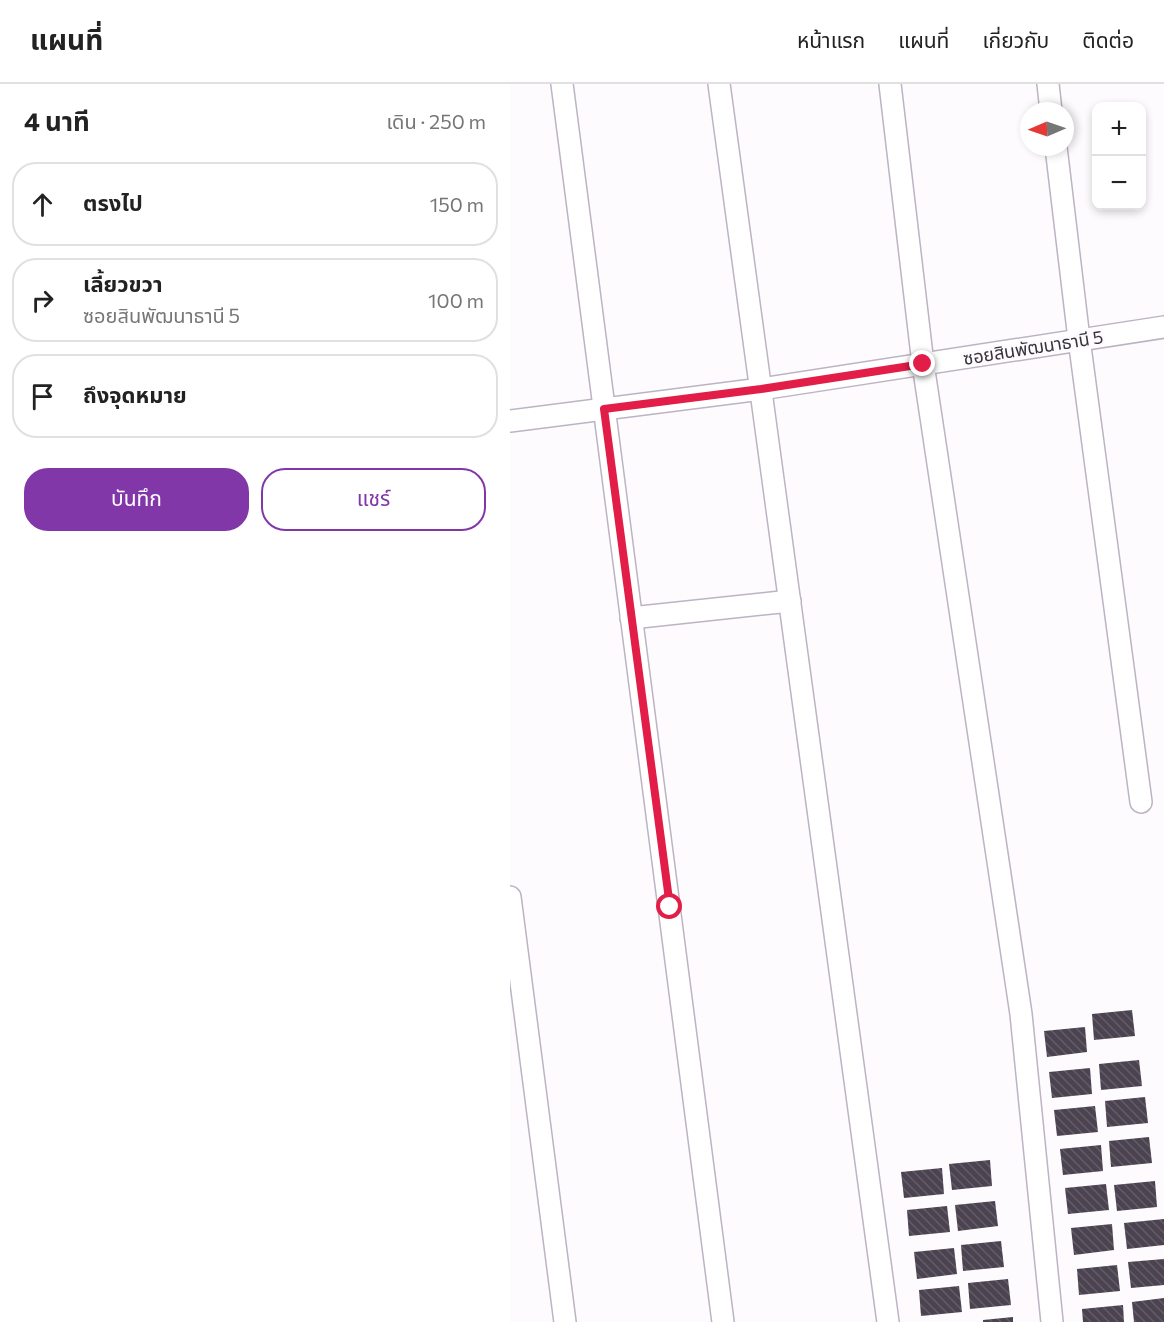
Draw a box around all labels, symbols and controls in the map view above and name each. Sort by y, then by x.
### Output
text: แผนที่ [30,22,103,56]
text: หน้าแรก [797,27,865,52]
text: แผนที่ [898,27,949,52]
text: เกี่ยวกับ [982,27,1049,52]
text: ติดต่อ [1082,27,1134,52]
north arrow [1020,102,1074,156]
map controls [1092,102,1146,210]
button: + [1092,102,1146,156]
text: 4 นาที [24,105,90,136]
text: เดิน · 250 m [386,109,486,133]
button: − [1092,156,1146,210]
icon: ahead [26,188,59,221]
text: ตรงไป [83,189,143,216]
text: 150 m [430,192,484,216]
text: เลี้ยวขวา [83,270,163,297]
icon: right [26,284,59,317]
text: 100 m [428,288,484,312]
text: ซอยสินพัฒนาธานี 5 [83,303,240,327]
street label: ซอยสินพัฒนาธานี 5 [961,325,1105,369]
route end [909,350,935,376]
icon: arrive [26,380,59,413]
text: ถึงจุดหมาย [83,381,187,408]
button: บันทึก [24,468,249,531]
button: แชร์ [261,468,486,531]
route start [656,893,682,919]

